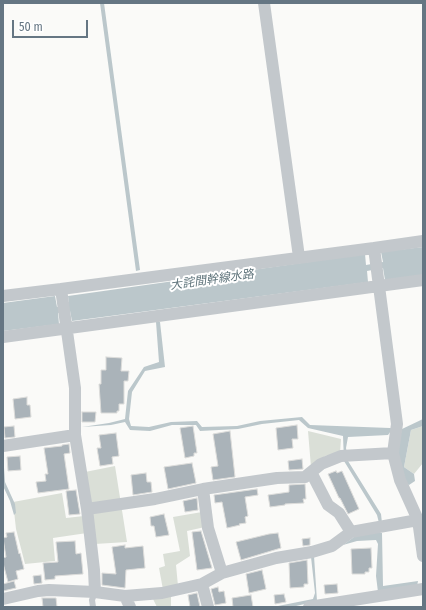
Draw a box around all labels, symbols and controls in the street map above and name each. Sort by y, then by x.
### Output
scale bar [14,12,90,38]
text: 50 m [19,20,43,34]
water label: 大詫間幹線水路 [169,267,255,293]

